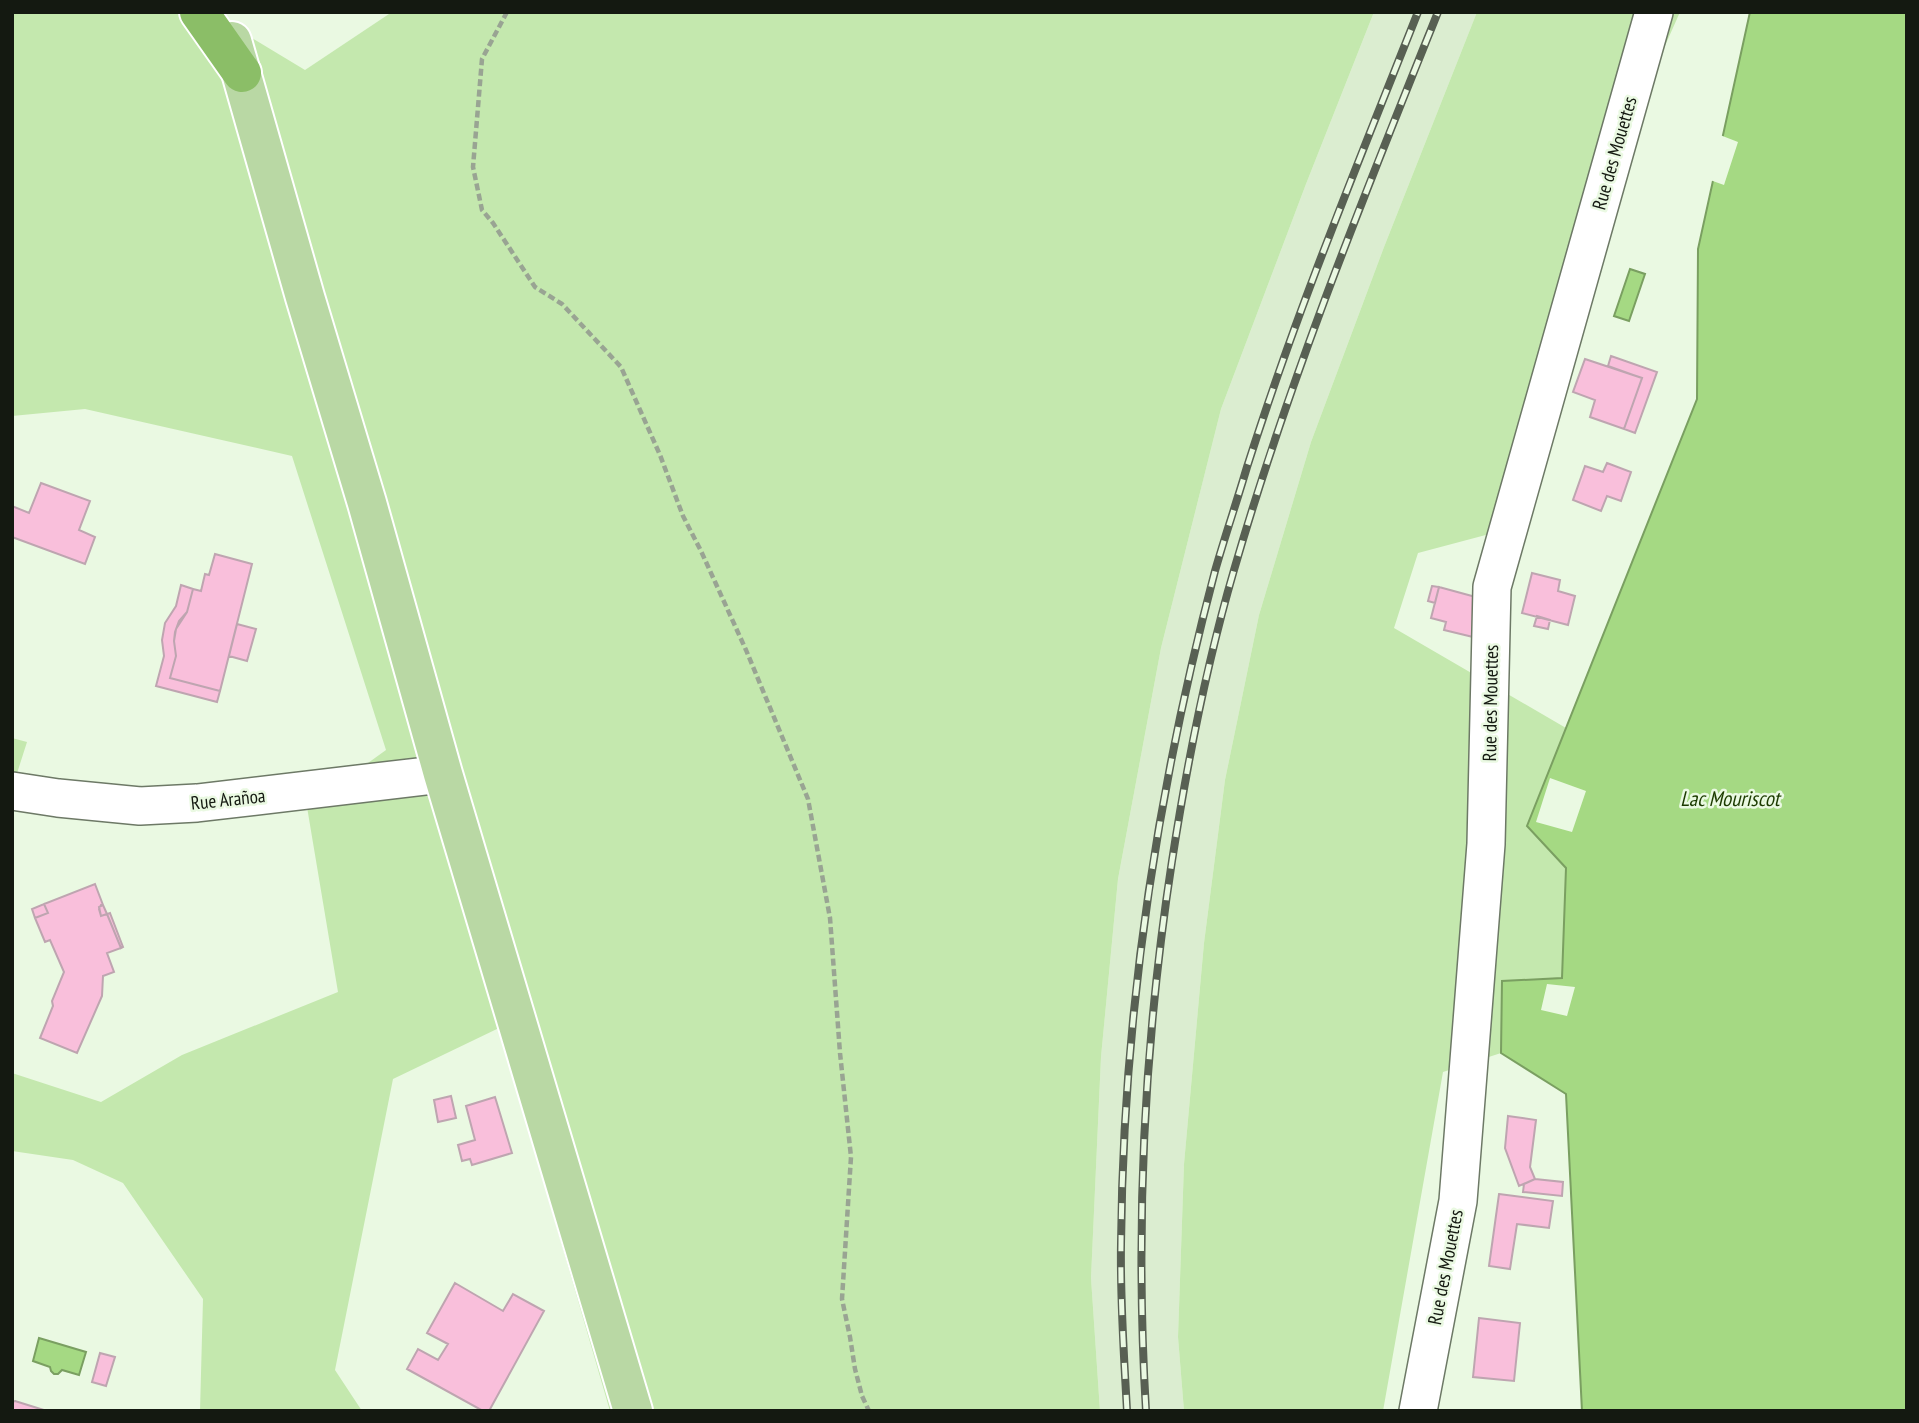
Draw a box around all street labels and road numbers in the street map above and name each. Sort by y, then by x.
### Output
street label: Rue des Mouettes [1586,94,1642,212]
street label: Rue des Mouettes [1477,644,1503,762]
street label: Rue Arañoa [190,783,266,815]
street label: Rue des Mouettes [1422,1207,1468,1327]

